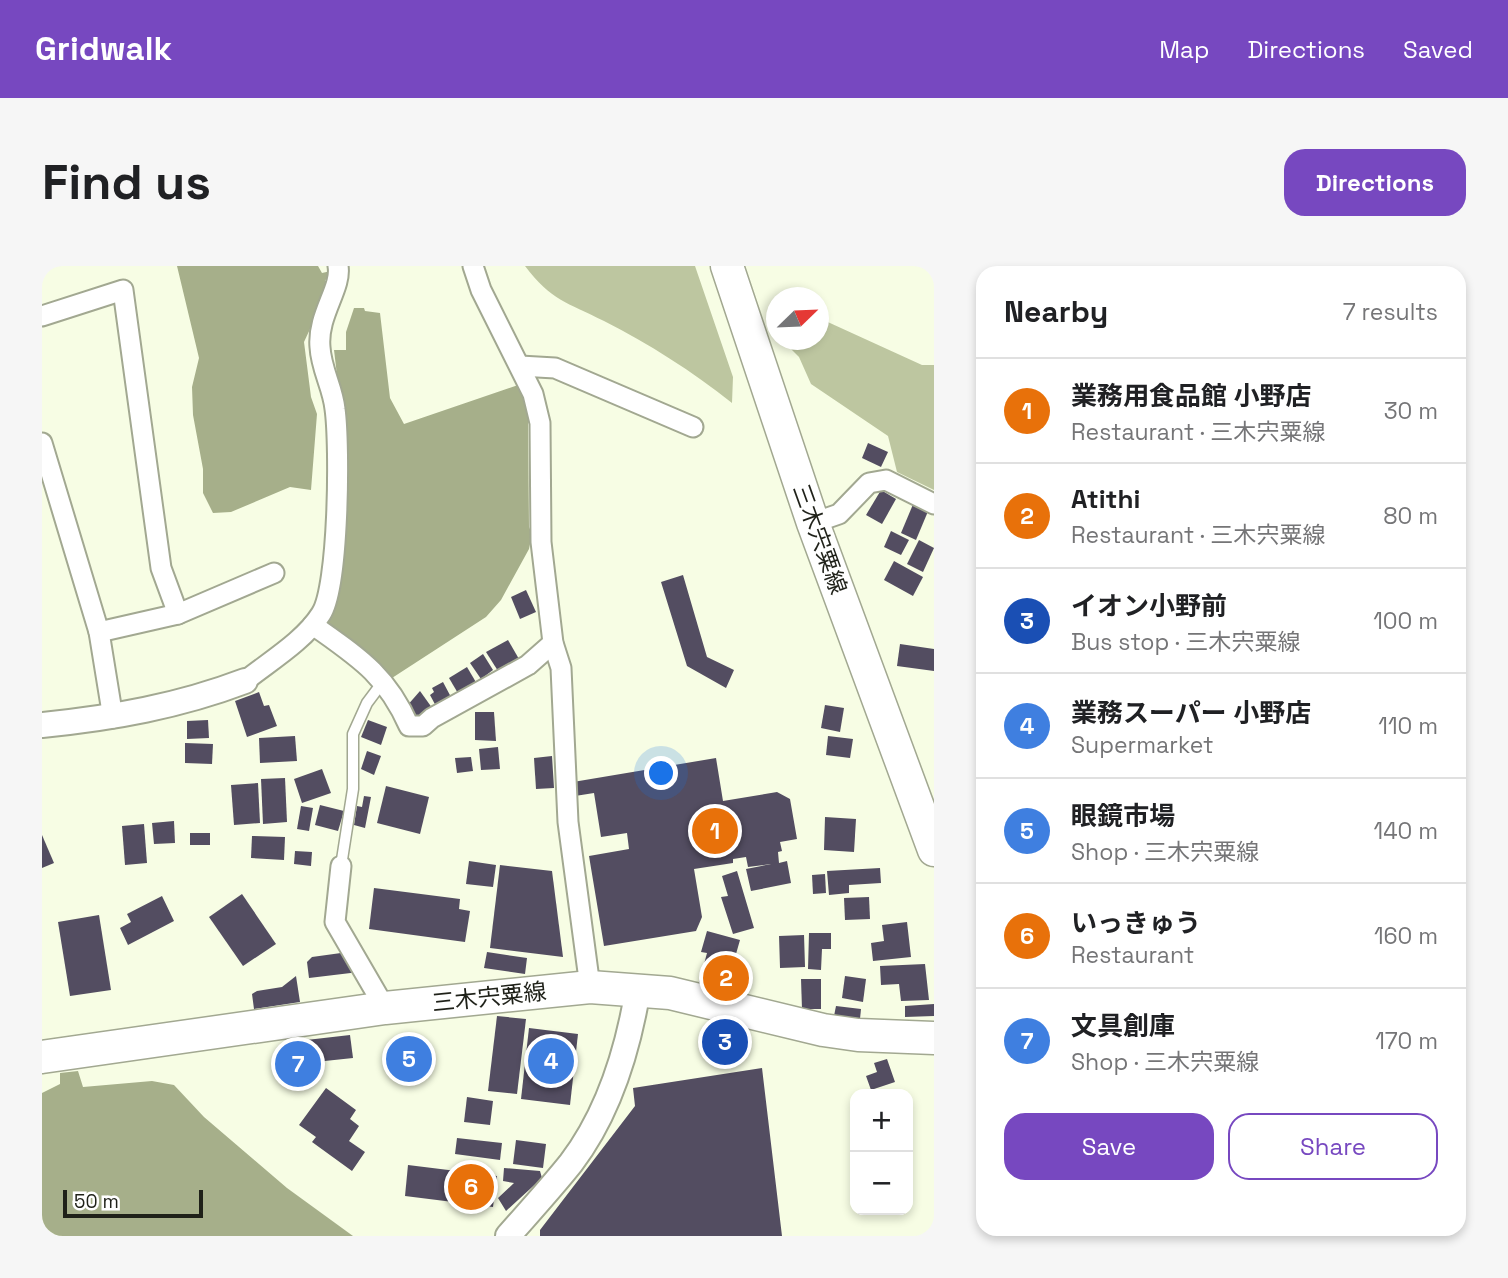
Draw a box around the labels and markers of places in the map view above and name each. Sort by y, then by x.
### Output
pin: 1 [692,805,738,857]
pin: 2 [703,952,749,1004]
pin: 3 [702,1016,748,1068]
pin: 5 [386,1033,432,1085]
pin: 4 [528,1035,574,1087]
pin: 7 [275,1038,321,1090]
pin: 6 [448,1161,494,1213]

